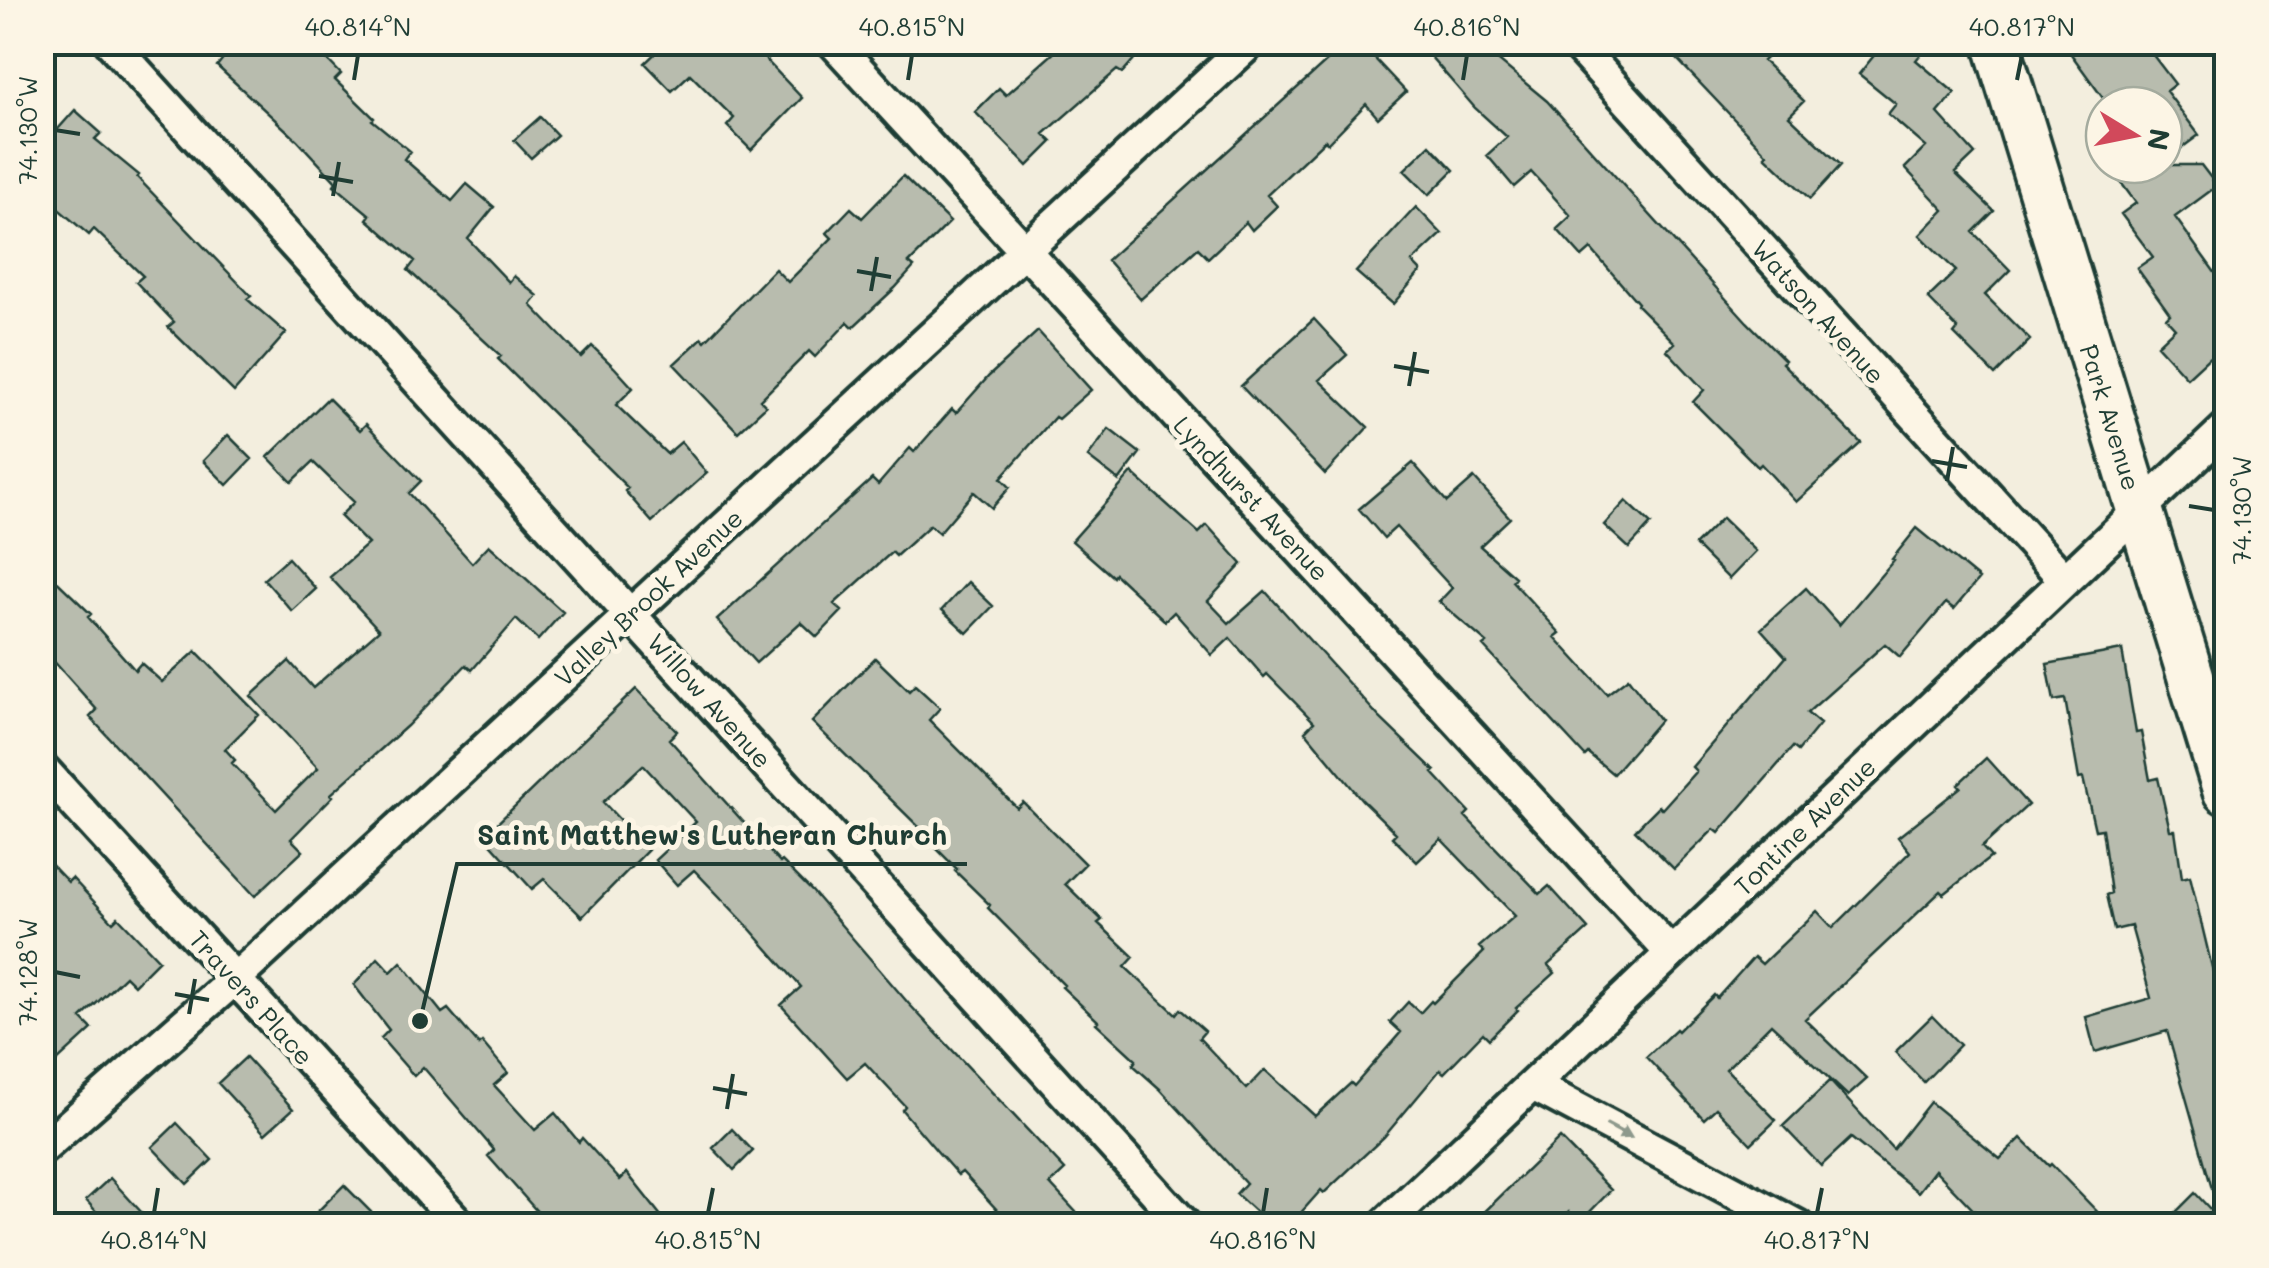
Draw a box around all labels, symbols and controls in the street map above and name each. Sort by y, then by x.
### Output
text: 40.814°N [305,10,411,42]
text: 40.815°N [859,10,965,42]
text: 40.816°N [1414,10,1520,42]
text: 40.817°N [1969,10,2075,42]
text: 74.130°W [11,76,43,184]
north arrow [2084,85,2184,185]
text: N [2140,126,2179,153]
street label: Watson Avenue [1746,232,1892,390]
street label: Park Avenue [2074,340,2148,494]
street label: Lyndhurst Avenue [1167,409,1337,588]
text: 74.130°W [2225,456,2257,564]
street label: Valley Brook Avenue [547,501,750,693]
street label: Willow Avenue [641,626,779,774]
street label: Tontine Avenue [1726,750,1882,902]
callout: Saint Matthew's Lutheran Church [457,806,967,864]
text: Saint Matthew's Lutheran Church [477,816,947,852]
text: 74.128°W [11,918,43,1026]
street label: Travers Place [183,923,321,1071]
one-way arrow [1605,1122,1634,1139]
text: 40.814°N [101,1223,207,1255]
text: 40.815°N [655,1223,761,1255]
text: 40.816°N [1210,1223,1316,1255]
text: 40.817°N [1764,1223,1870,1255]

